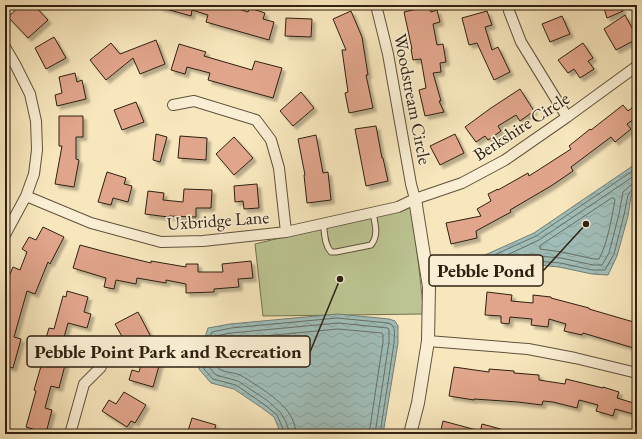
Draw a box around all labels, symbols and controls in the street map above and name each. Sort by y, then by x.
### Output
street label: Woodstream Circle [389,32,437,166]
street label: Berkshire Circle [469,86,573,166]
street label: Uxbridge Lane [166,205,270,235]
callout: Pebble Pond [429,255,543,286]
text: Pebble Pond [437,258,535,283]
callout: Pebble Point Park and Recreation [27,336,310,367]
text: Pebble Point Park and Recreation [34,339,302,364]

